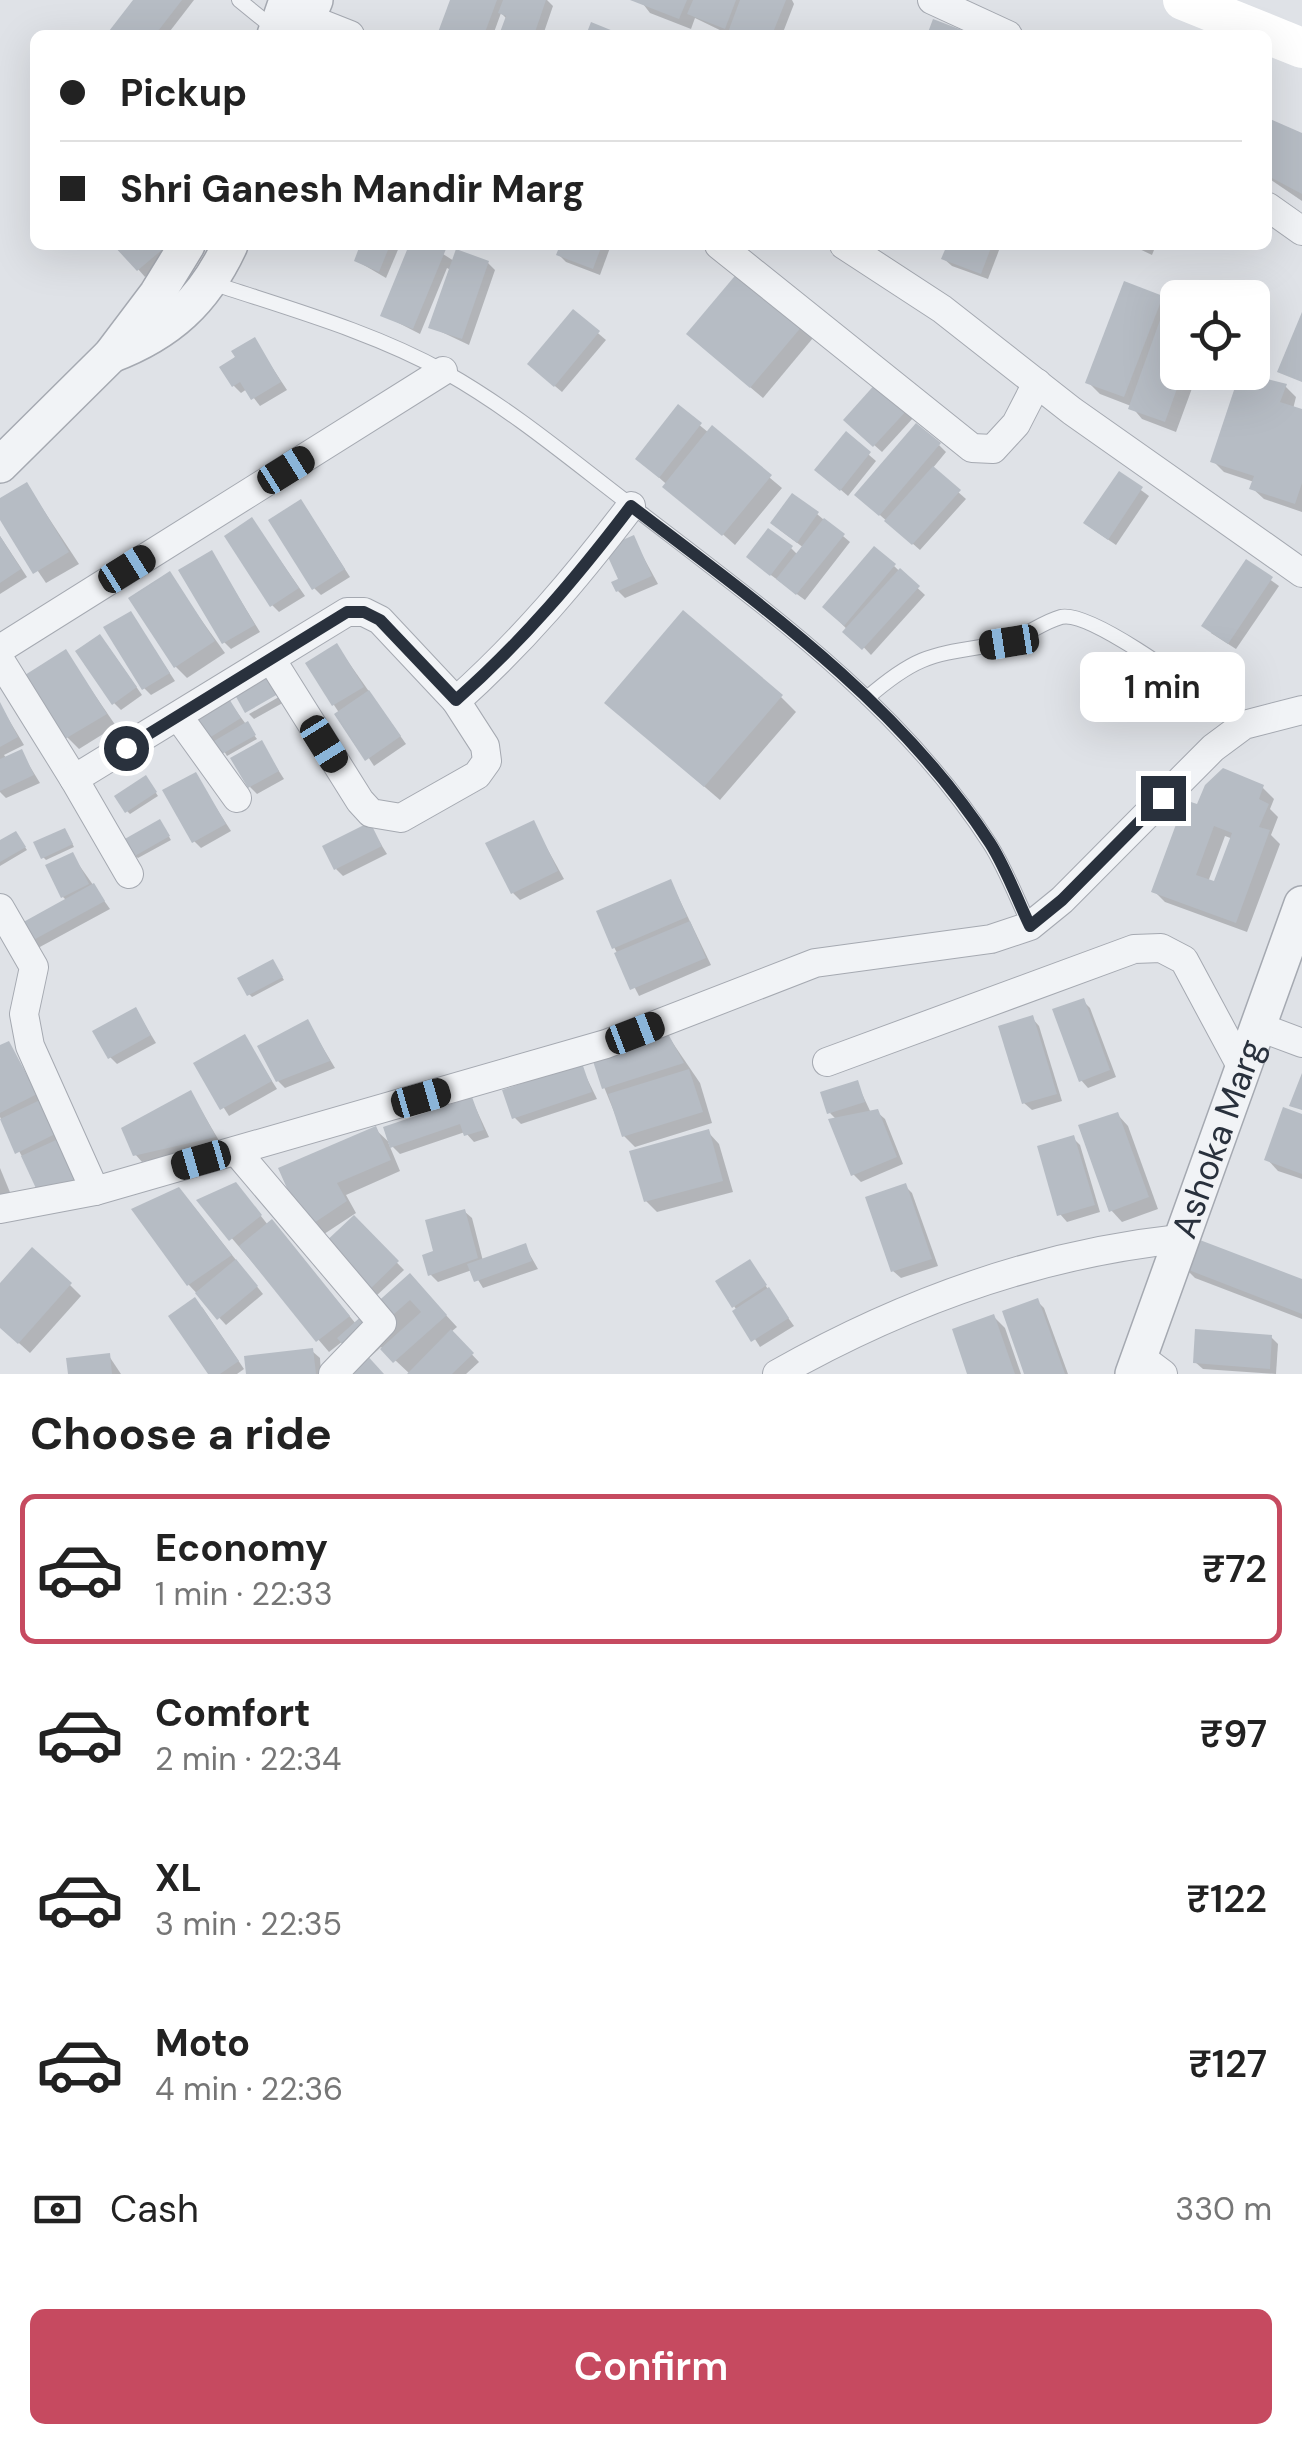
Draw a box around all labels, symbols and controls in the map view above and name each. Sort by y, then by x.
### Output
text: Pickup [120,68,247,118]
text: Shri Ganesh Mandir Marg [120,164,585,214]
map controls [1160,280,1270,390]
button: locate [1160,280,1270,390]
car [253,441,319,499]
car [94,540,160,598]
car [977,622,1041,662]
callout: 1 min [1080,653,1246,723]
text: 1 min [1124,666,1201,708]
car [295,711,353,777]
route start [104,726,149,771]
route end [1141,776,1186,821]
car [602,1008,668,1058]
street label: Ashoka Marg [1161,1033,1274,1244]
car [388,1075,454,1121]
car [168,1137,234,1183]
text: Choose a ride [30,1404,332,1463]
text: Economy [155,1523,328,1573]
icon: car [35,1524,125,1614]
text: ₹72 [1202,1544,1267,1594]
text: 1 min · 22:33 [155,1573,333,1615]
text: Comfort [155,1688,311,1738]
icon: car [35,1689,125,1779]
text: ₹97 [1200,1709,1267,1759]
text: 2 min · 22:34 [155,1738,342,1780]
text: XL [155,1853,202,1903]
icon: car [35,1854,125,1944]
text: ₹122 [1186,1874,1267,1924]
text: 3 min · 22:35 [155,1903,342,1945]
text: Moto [155,2018,250,2068]
icon: car [35,2019,125,2109]
text: ₹127 [1188,2039,1267,2089]
text: 4 min · 22:36 [155,2068,343,2110]
icon: cash [30,2182,85,2237]
text: Cash [110,2184,199,2234]
text: 330 m [1175,2188,1272,2230]
button: Confirm [30,2309,1272,2424]

